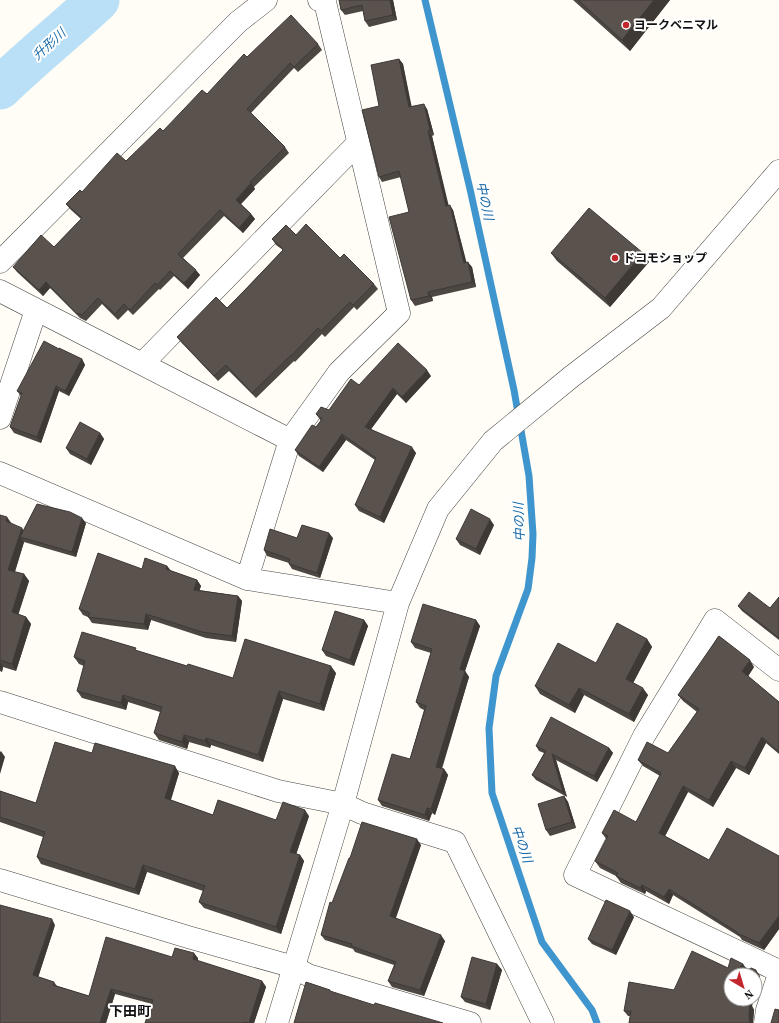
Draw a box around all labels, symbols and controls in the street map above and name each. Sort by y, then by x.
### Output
place label: ヨークベニマル [634,17,718,33]
marker: ヨークベニマル [621,20,631,30]
water label: 升形川 [29,23,71,63]
water label: 中の川 [473,180,498,224]
place label: ドコモショップ [623,250,707,266]
marker: ドコモショップ [610,253,620,263]
water label: 中の川 [510,500,528,542]
water label: 中の川 [508,823,537,867]
north arrow [723,967,763,1007]
text: N [741,986,757,1003]
district label: 下田町 [109,1001,151,1021]

